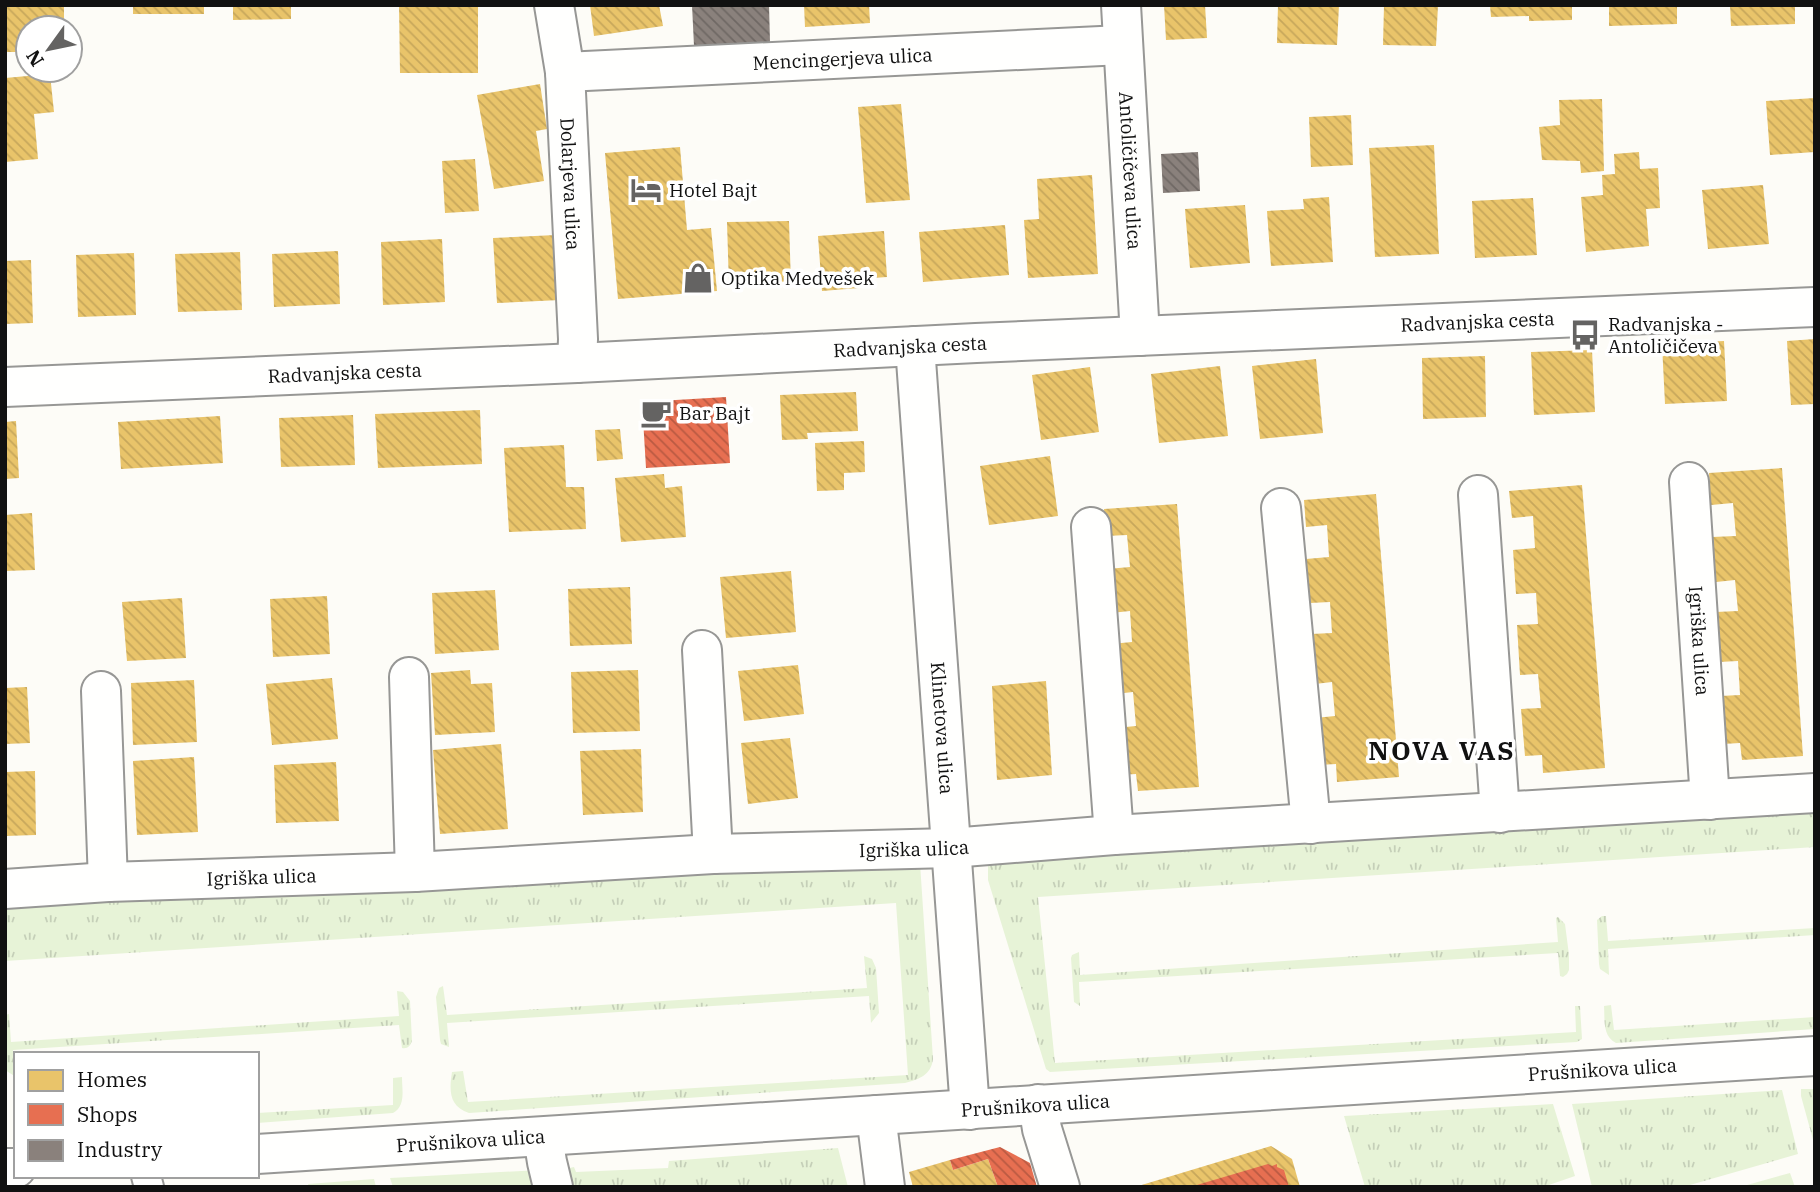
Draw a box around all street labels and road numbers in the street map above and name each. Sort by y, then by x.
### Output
street label: Mencingerjeva ulica [752,42,933,75]
street label: Antoličičeva ulica [1114,91,1147,250]
street label: Dolarjeva ulica [555,117,586,251]
street label: Radvanjska cesta [1400,306,1555,337]
street label: Radvanjska cesta [832,331,988,362]
street label: Radvanjska cesta [267,358,422,388]
street label: Igriška ulica [1684,585,1715,696]
street label: Klinetova ulica [926,661,959,795]
street label: Igriška ulica [859,835,970,862]
street label: Igriška ulica [206,863,317,891]
street label: Prušnikova ulica [1527,1053,1678,1086]
street label: Prušnikova ulica [960,1088,1111,1122]
street label: Prušnikova ulica [395,1124,546,1157]

